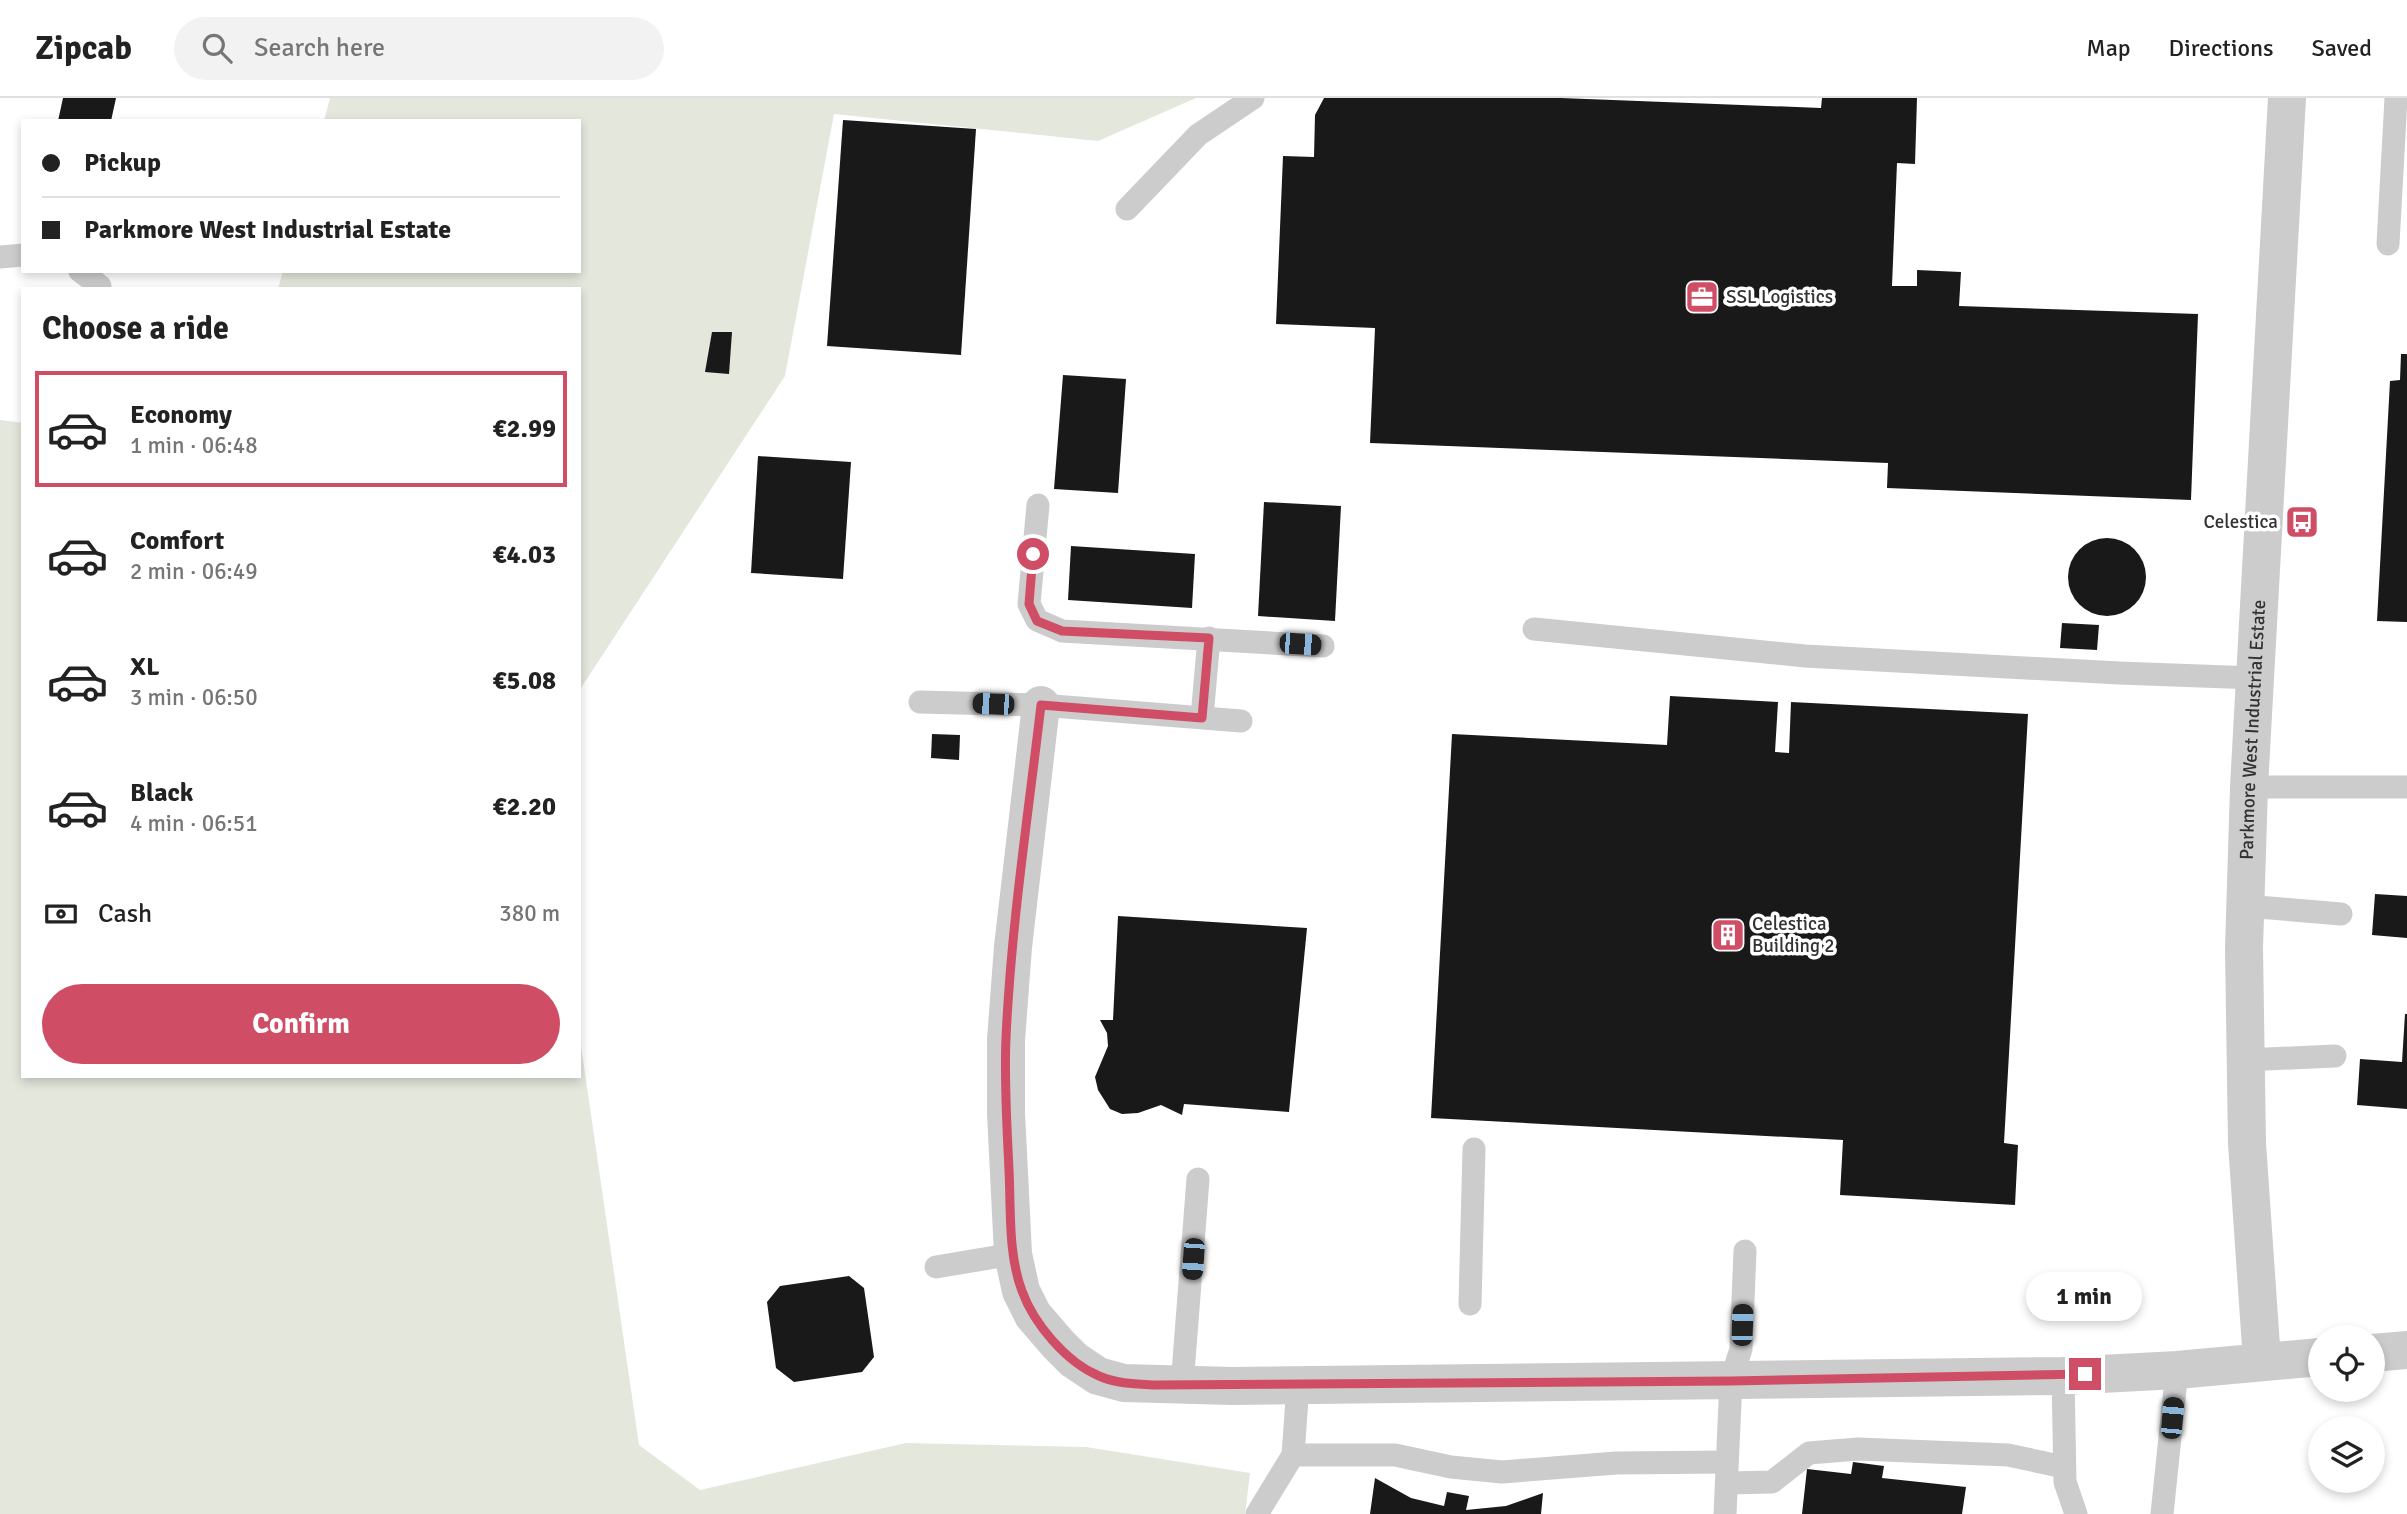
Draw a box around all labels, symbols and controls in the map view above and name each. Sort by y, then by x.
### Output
search box [174,17,664,80]
text: Zipcab [35,28,132,69]
icon: search [198,29,236,67]
text: Search here [254,32,385,64]
text: Map [2086,33,2131,63]
text: Directions [2169,33,2274,63]
text: Saved [2312,33,2372,63]
text: Pickup [84,147,161,179]
text: Parkmore West Industrial Estate [84,214,451,246]
office icon: SSL Logistics [1683,278,1721,316]
place label: SSL Logistics [1726,285,1833,309]
text: Choose a ride [42,309,229,348]
icon: car [46,398,109,461]
text: Economy [130,399,232,431]
text: €2.99 [492,413,556,445]
text: 1 min · 06:48 [130,431,258,460]
bus stop icon: Celestica [2283,503,2321,541]
place label: Celestica [2203,510,2278,534]
icon: car [46,524,109,587]
text: Comfort [130,525,224,557]
route start [1017,538,1049,570]
text: €4.03 [492,539,556,571]
text: 2 min · 06:49 [130,557,258,586]
street label: Parkmore West Industrial Estate [2235,599,2271,860]
car [1279,632,1322,656]
icon: car [46,650,109,713]
text: XL [130,651,160,683]
text: €5.08 [492,665,556,697]
text: 3 min · 06:50 [130,683,258,712]
car [972,693,1015,715]
icon: car [46,776,109,839]
text: Black [130,777,193,809]
text: €2.20 [492,791,556,823]
text: 4 min · 06:51 [130,809,258,838]
icon: cash [42,895,80,933]
text: Cash [98,898,152,930]
text: 380 m [499,899,560,928]
place label: Celestica Building 2 [1752,912,1834,958]
building icon: Celestica Building 2 [1709,916,1747,954]
button: Confirm [42,984,560,1064]
car [1182,1237,1205,1281]
callout: 1 min [2027,1272,2143,1322]
text: 1 min [2056,1282,2112,1311]
car [1731,1304,1754,1346]
map controls [2308,1325,2385,1493]
button: locate [2308,1325,2385,1402]
route end [2069,1358,2101,1390]
car [2160,1396,2185,1440]
button: layers [2308,1416,2385,1493]

